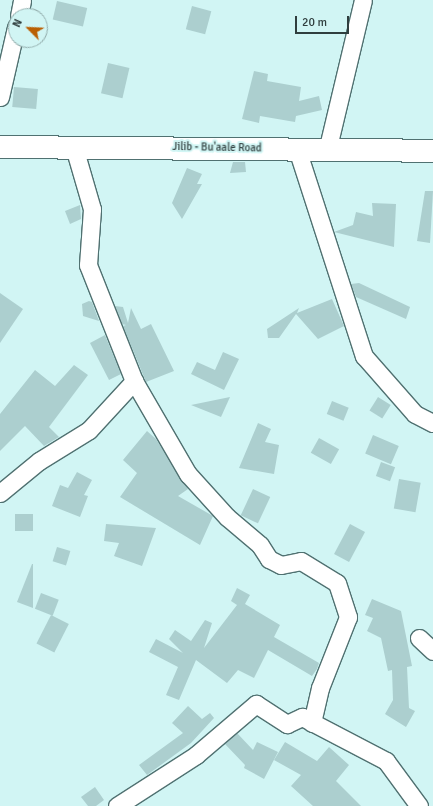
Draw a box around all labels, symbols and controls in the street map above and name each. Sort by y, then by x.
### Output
north arrow [8,8,48,48]
scale bar [297,8,351,34]
text: 20 m [302,15,327,30]
text: N [10,17,25,29]
street label: Jilib - Bu'aale Road [172,141,262,155]

